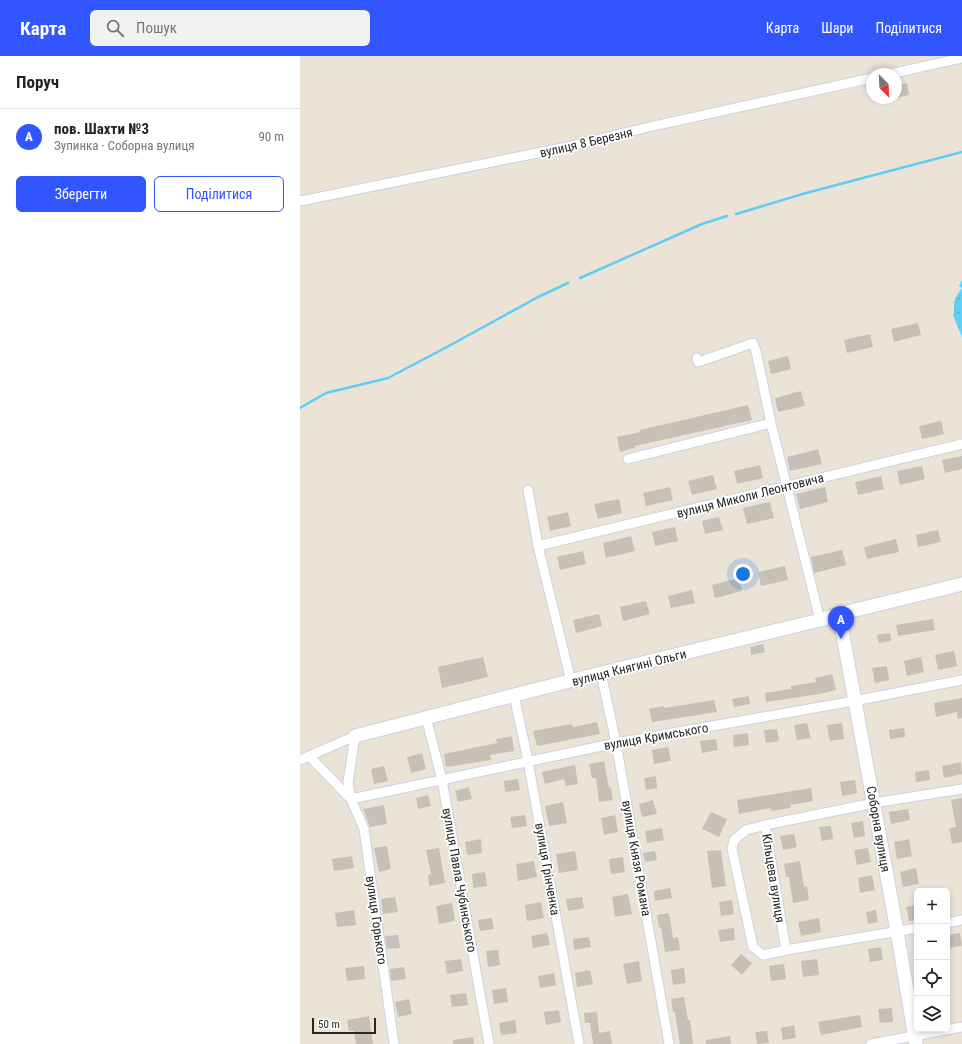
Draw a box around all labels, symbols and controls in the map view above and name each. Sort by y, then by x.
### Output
search box [90,10,370,46]
text: Карта [20,17,66,40]
icon: search [104,17,126,39]
text: Пошук [136,19,177,37]
text: Карта [766,20,799,36]
text: Шари [821,20,853,36]
text: Поділитися [875,20,942,36]
north arrow [866,68,902,104]
text: Поруч [16,72,59,92]
text: пов. Шахти №3 [54,120,149,138]
street label: вулиця 8 Березня [538,125,634,160]
text: A [25,129,33,144]
text: 90 m [258,129,284,144]
text: Зупинка · Соборна вулиця [54,138,195,153]
button: Зберегти [16,176,146,212]
button: Поділитися [154,176,284,212]
street label: вулиця Миколи Леонтовича [675,470,825,521]
your location [733,564,753,584]
pin: A [828,606,854,639]
street label: вулиця Княгині Ольги [570,646,688,689]
street label: вулиця Кримського [603,720,709,753]
street label: Соборна вулиця [864,785,893,873]
street label: вулиця Князя Романа [619,799,654,917]
street label: вулиця Павла Чубинського [439,807,480,954]
street label: вулиця Грінченка [532,822,563,916]
street label: Кільцева вулиця [759,833,788,924]
street label: вулиця Горького [363,875,390,965]
map controls [914,888,950,1032]
button: + [914,888,950,924]
button: − [914,924,950,960]
button: locate [914,960,950,996]
button: layers [914,996,950,1032]
scale bar [312,1016,376,1035]
text: 50 m [318,1018,340,1031]

